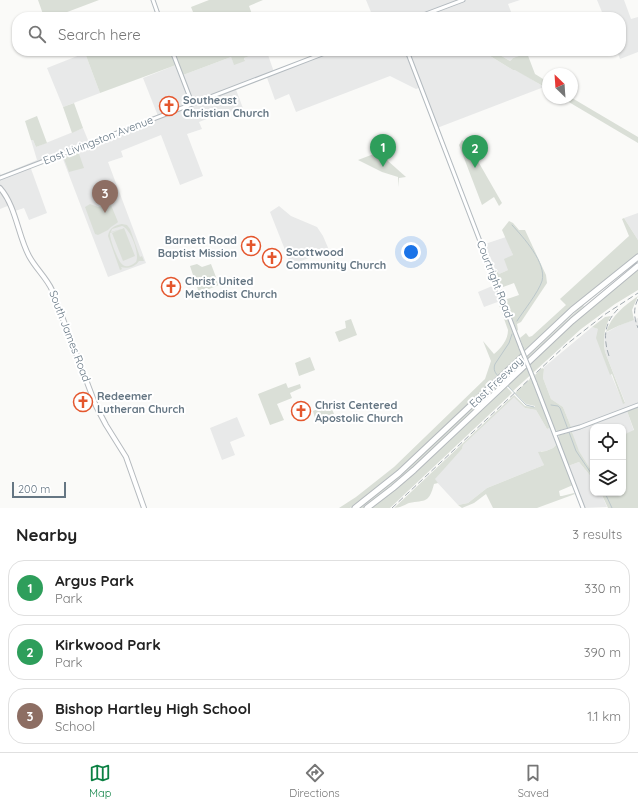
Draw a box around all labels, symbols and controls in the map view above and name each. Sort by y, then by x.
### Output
search box [12,12,626,56]
icon: search [26,23,48,45]
text: Search here [58,25,141,44]
north arrow [542,68,578,104]
place label: Southeast Christian Church [183,93,269,120]
church icon: Southeast Christian Church [158,95,180,117]
street label: East Livingston Avenue [41,113,155,167]
pin: 1 [370,134,396,167]
pin: 2 [462,135,488,168]
pin: 3 [92,180,118,213]
place label: Barnett Road Baptist Mission [158,233,237,260]
church icon: Barnett Road Baptist Mission [240,235,262,257]
street label: Courtright Road [474,238,516,320]
your location [401,242,421,262]
place label: Scottwood Community Church [286,245,386,272]
church icon: Scottwood Community Church [261,247,283,269]
place label: Christ United Methodist Church [185,274,277,301]
church icon: Christ United Methodist Church [160,276,182,298]
street label: South James Road [46,288,94,384]
street label: East Freeway [466,353,526,411]
place label: Redeemer Lutheran Church [97,389,185,416]
church icon: Redeemer Lutheran Church [72,391,94,413]
place label: Christ Centered Apostolic Church [315,398,403,425]
church icon: Christ Centered Apostolic Church [290,400,312,422]
map controls [590,424,626,496]
button: locate [590,424,626,460]
button: layers [590,460,626,496]
scale bar [12,480,66,499]
text: 200 m [18,482,50,496]
text: Nearby [16,524,77,545]
text: 3 results [572,526,622,542]
text: Argus Park [55,571,134,590]
text: 1 [27,580,33,596]
text: 330 m [584,580,621,596]
text: Park [55,590,83,606]
text: Kirkwood Park [55,635,161,654]
text: 2 [26,644,34,660]
text: 390 m [584,644,621,660]
text: Park [55,654,83,670]
text: Bishop Hartley High School [55,699,251,718]
text: 3 [27,708,33,724]
text: 1.1 km [587,708,621,724]
text: School [55,718,95,734]
tab: Map [89,762,111,800]
tab: Directions [289,762,340,800]
tab: Saved [518,762,549,800]

